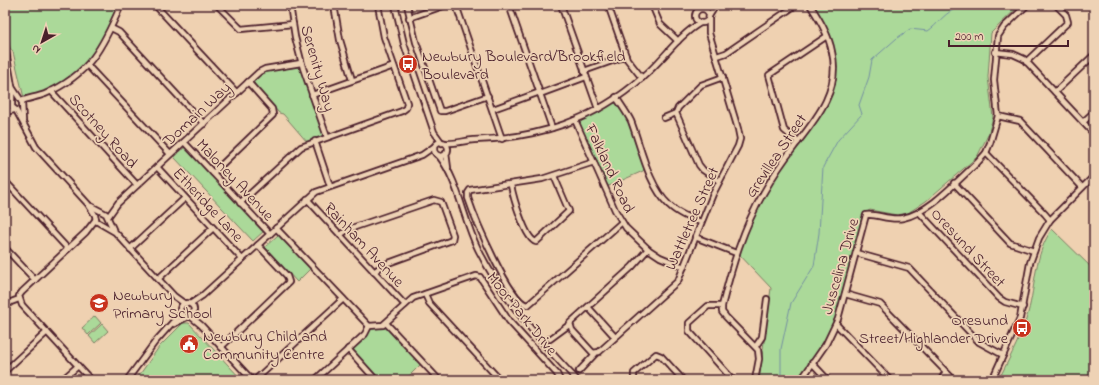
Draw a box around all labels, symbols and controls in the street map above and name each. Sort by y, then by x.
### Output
north arrow [22,22,62,62]
scale bar [949,22,1068,48]
street label: Serenity Way [293,23,341,115]
text: 200 m [955,28,984,46]
text: N [28,40,44,58]
place label: Newbury Boulevard/Brookfield Boulevard [421,45,625,87]
bus stop icon: Newbury Boulevard/Brookfield Boulevard [397,53,419,75]
street label: Domain Way [157,76,237,153]
street label: Scotney Road [62,88,143,174]
street label: Grevillea Street [740,109,814,203]
street label: Falkland Road [578,119,640,217]
street label: Maloney Avenue [190,134,280,228]
street label: Etheridge Lane [166,163,249,249]
street label: Wattletree Street [659,163,727,274]
street label: Rainham Avenue [318,197,410,294]
street label: Oresund Street [924,203,1011,294]
street label: Juscelina Drive [816,215,866,317]
street label: Moor Park Drive [480,267,563,362]
place label: Newbury Primary School [113,284,212,326]
school or university icon: Newbury Primary School [88,292,110,314]
place label: Oresund Street/Highlander Drive [859,309,1009,351]
bus stop icon: Oresund Street/Highlander Drive [1011,317,1033,339]
place label: Newbury Child and Community Centre [203,325,327,367]
public building icon: Newbury Child and Community Centre [178,333,200,355]

